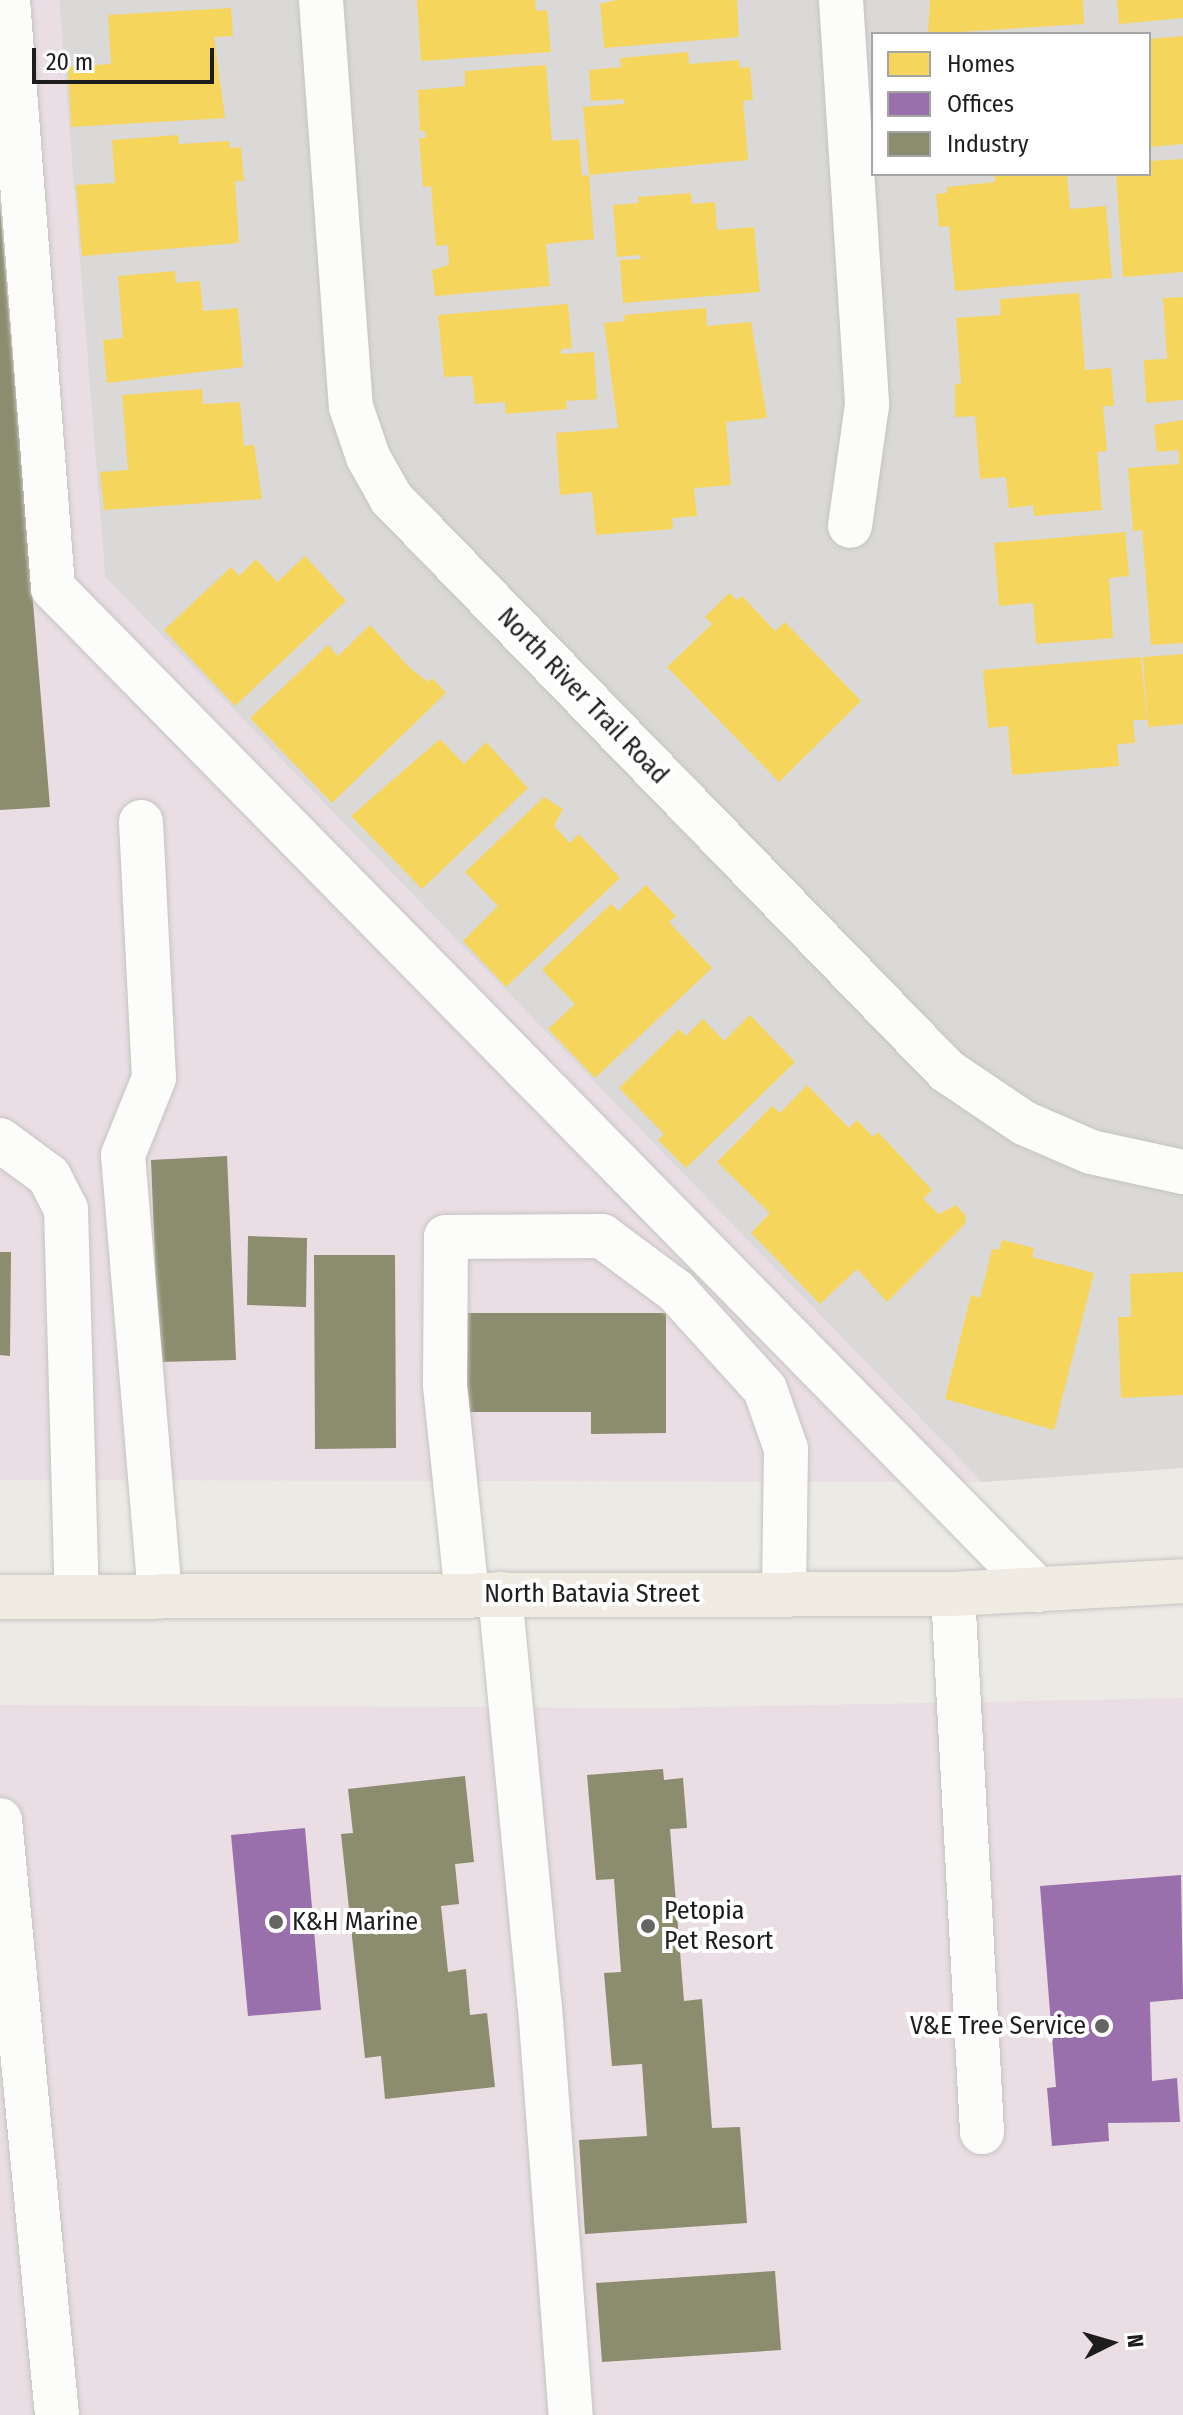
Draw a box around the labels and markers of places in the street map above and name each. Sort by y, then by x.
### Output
place label: Petopia Pet Resort [664,1895,773,1956]
place label: K&H Marine [292,1906,418,1938]
marker: K&H Marine [267,1913,285,1931]
marker: Petopia Pet Resort [639,1917,657,1935]
place label: V&E Tree Service [910,2010,1086,2042]
marker: V&E Tree Service [1093,2017,1111,2035]

